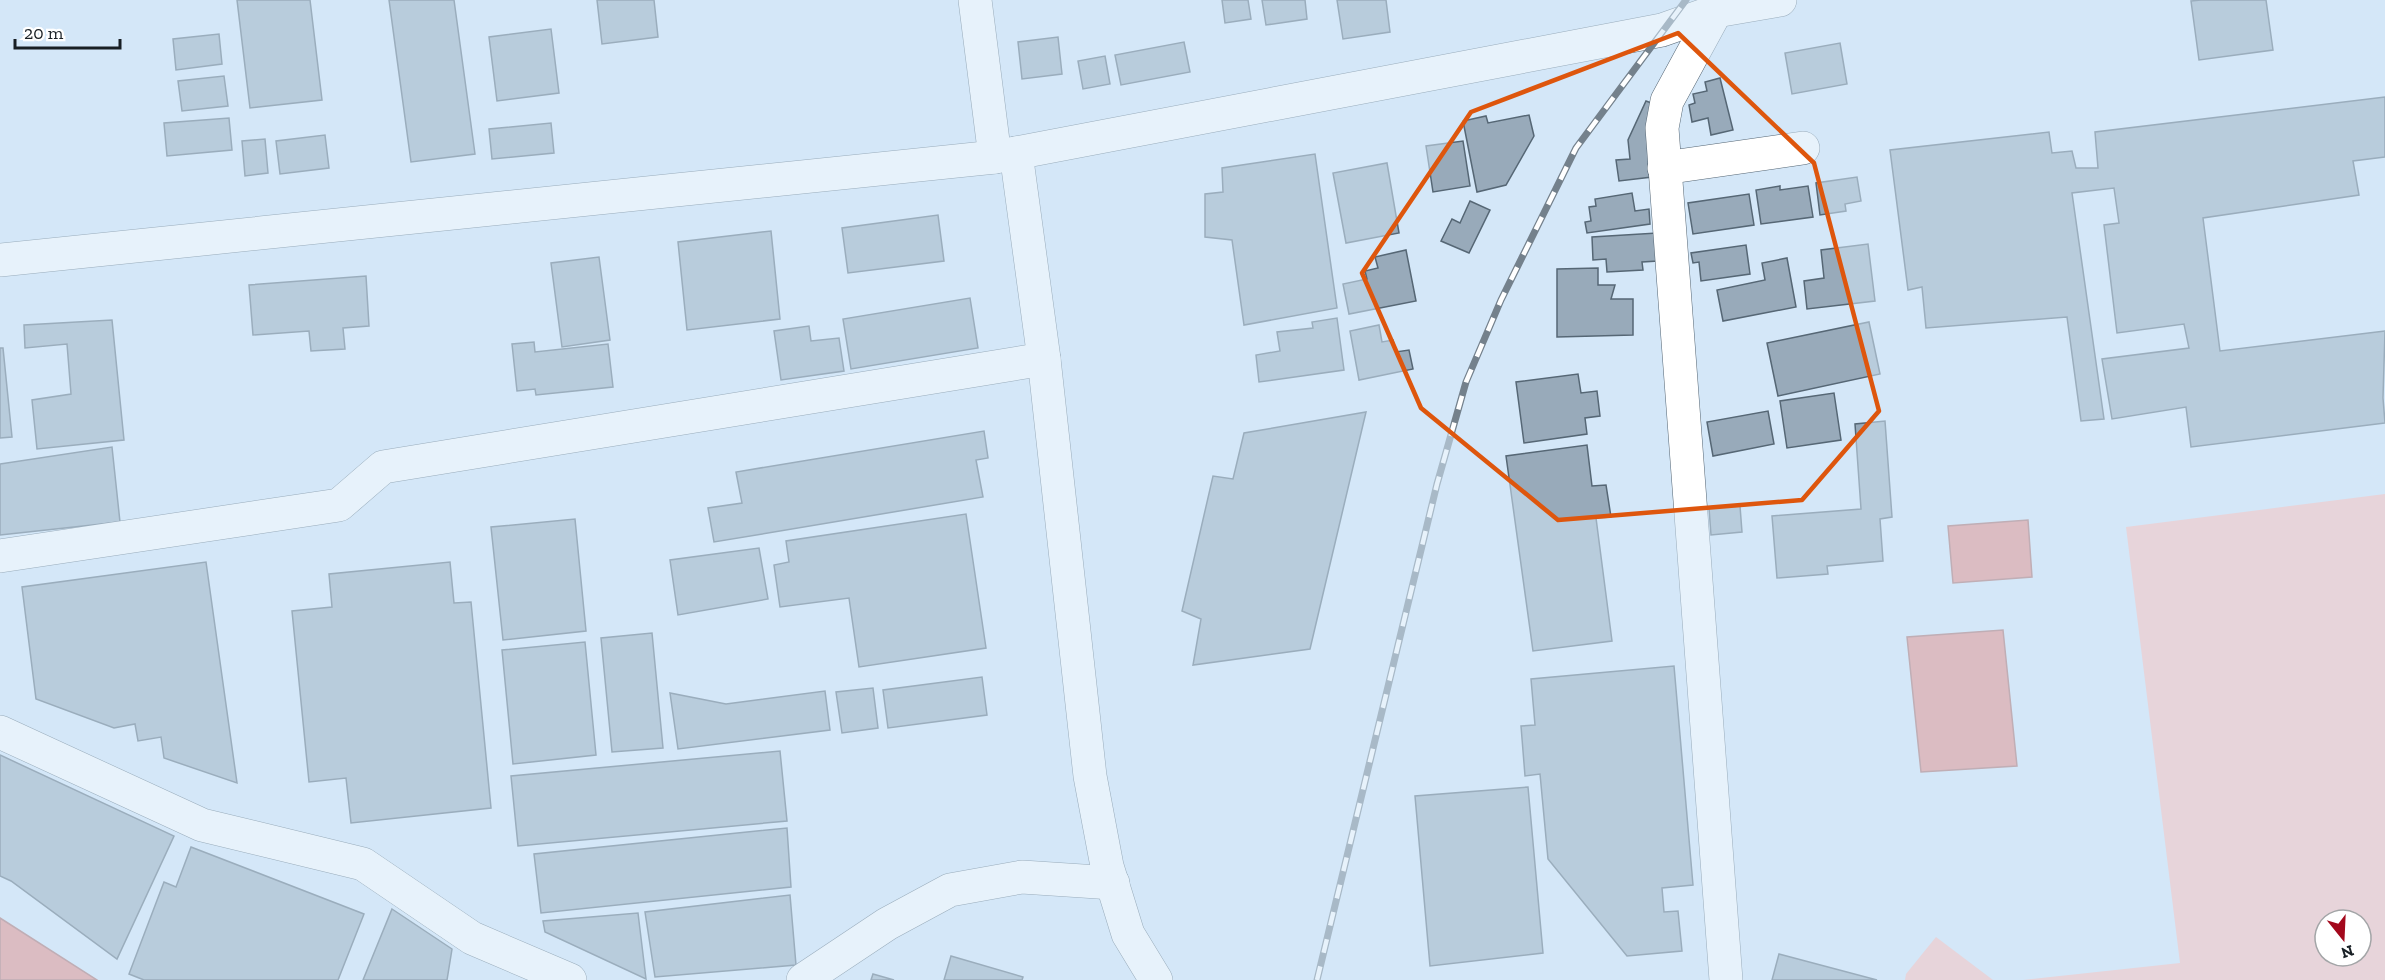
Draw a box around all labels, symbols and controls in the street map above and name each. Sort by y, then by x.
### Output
scale bar [15,12,120,50]
text: 20 m [24,22,64,44]
north arrow [2313,908,2373,968]
text: N [2339,941,2356,963]

